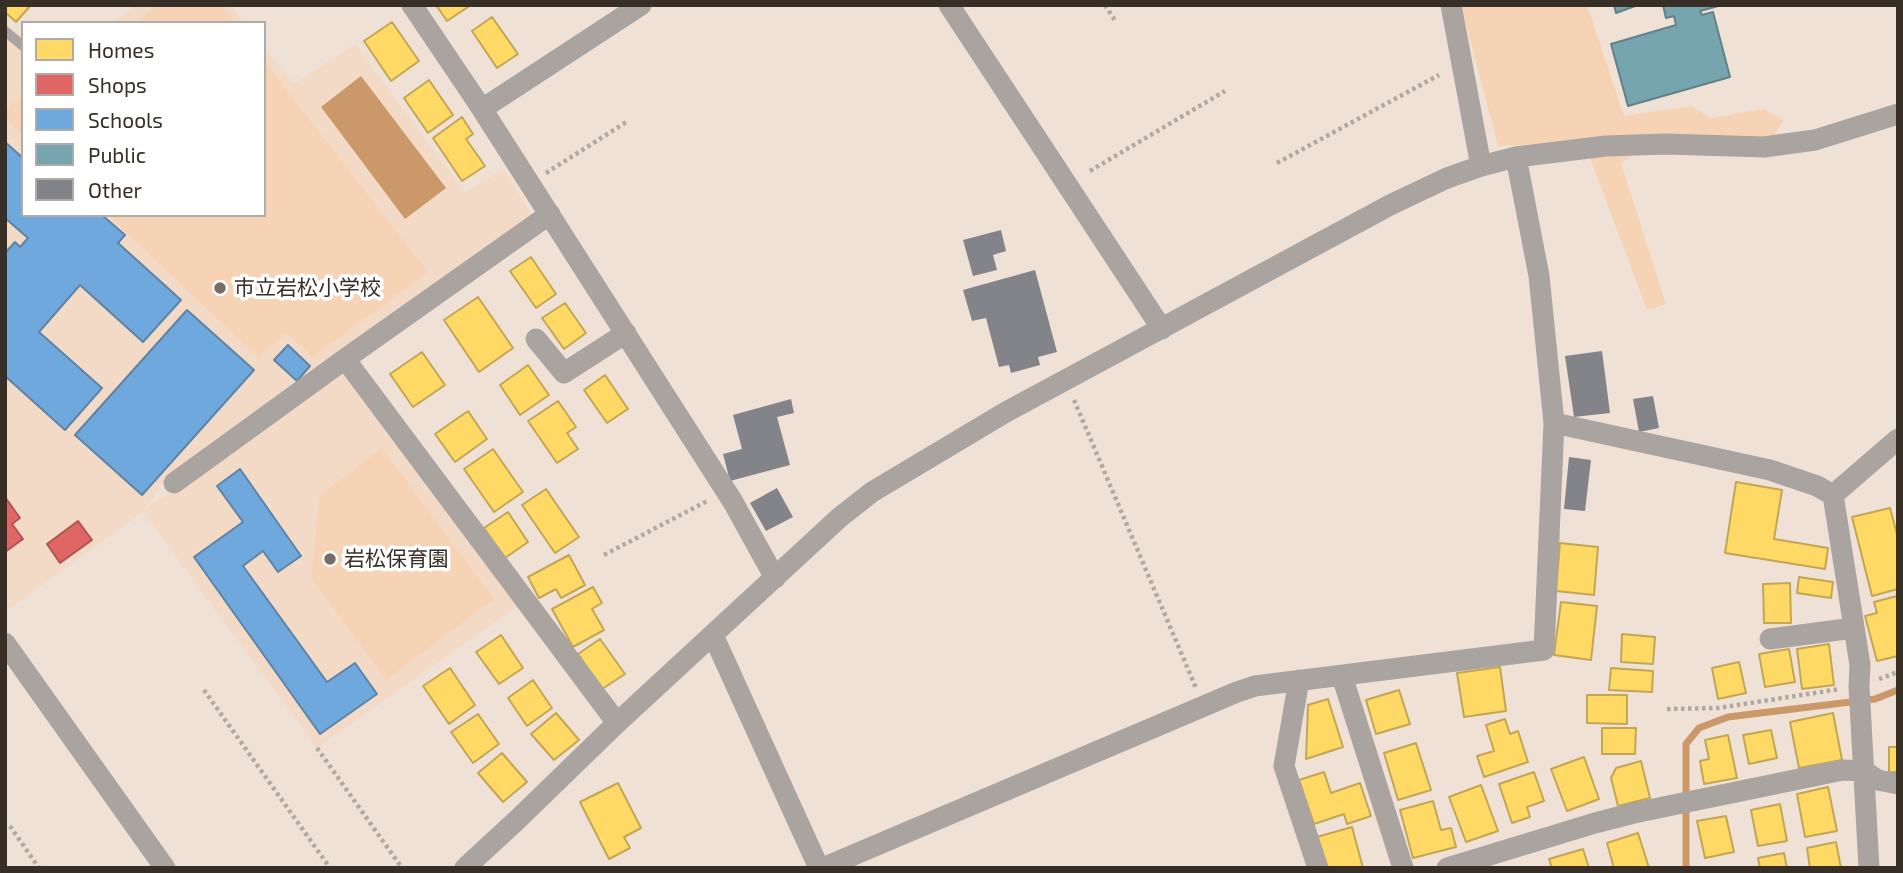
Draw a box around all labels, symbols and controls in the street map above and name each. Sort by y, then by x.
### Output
legend [21,21,266,217]
text: Homes [88,37,154,62]
text: Shops [88,72,147,97]
text: Schools [88,107,163,132]
text: Public [88,142,146,167]
text: Other [88,177,142,202]
place label: 市立岩松小学校 [234,275,381,301]
marker: 市立岩松小学校 [212,280,228,296]
place label: 岩松保育園 [344,546,449,572]
marker: 岩松保育園 [322,551,338,567]

